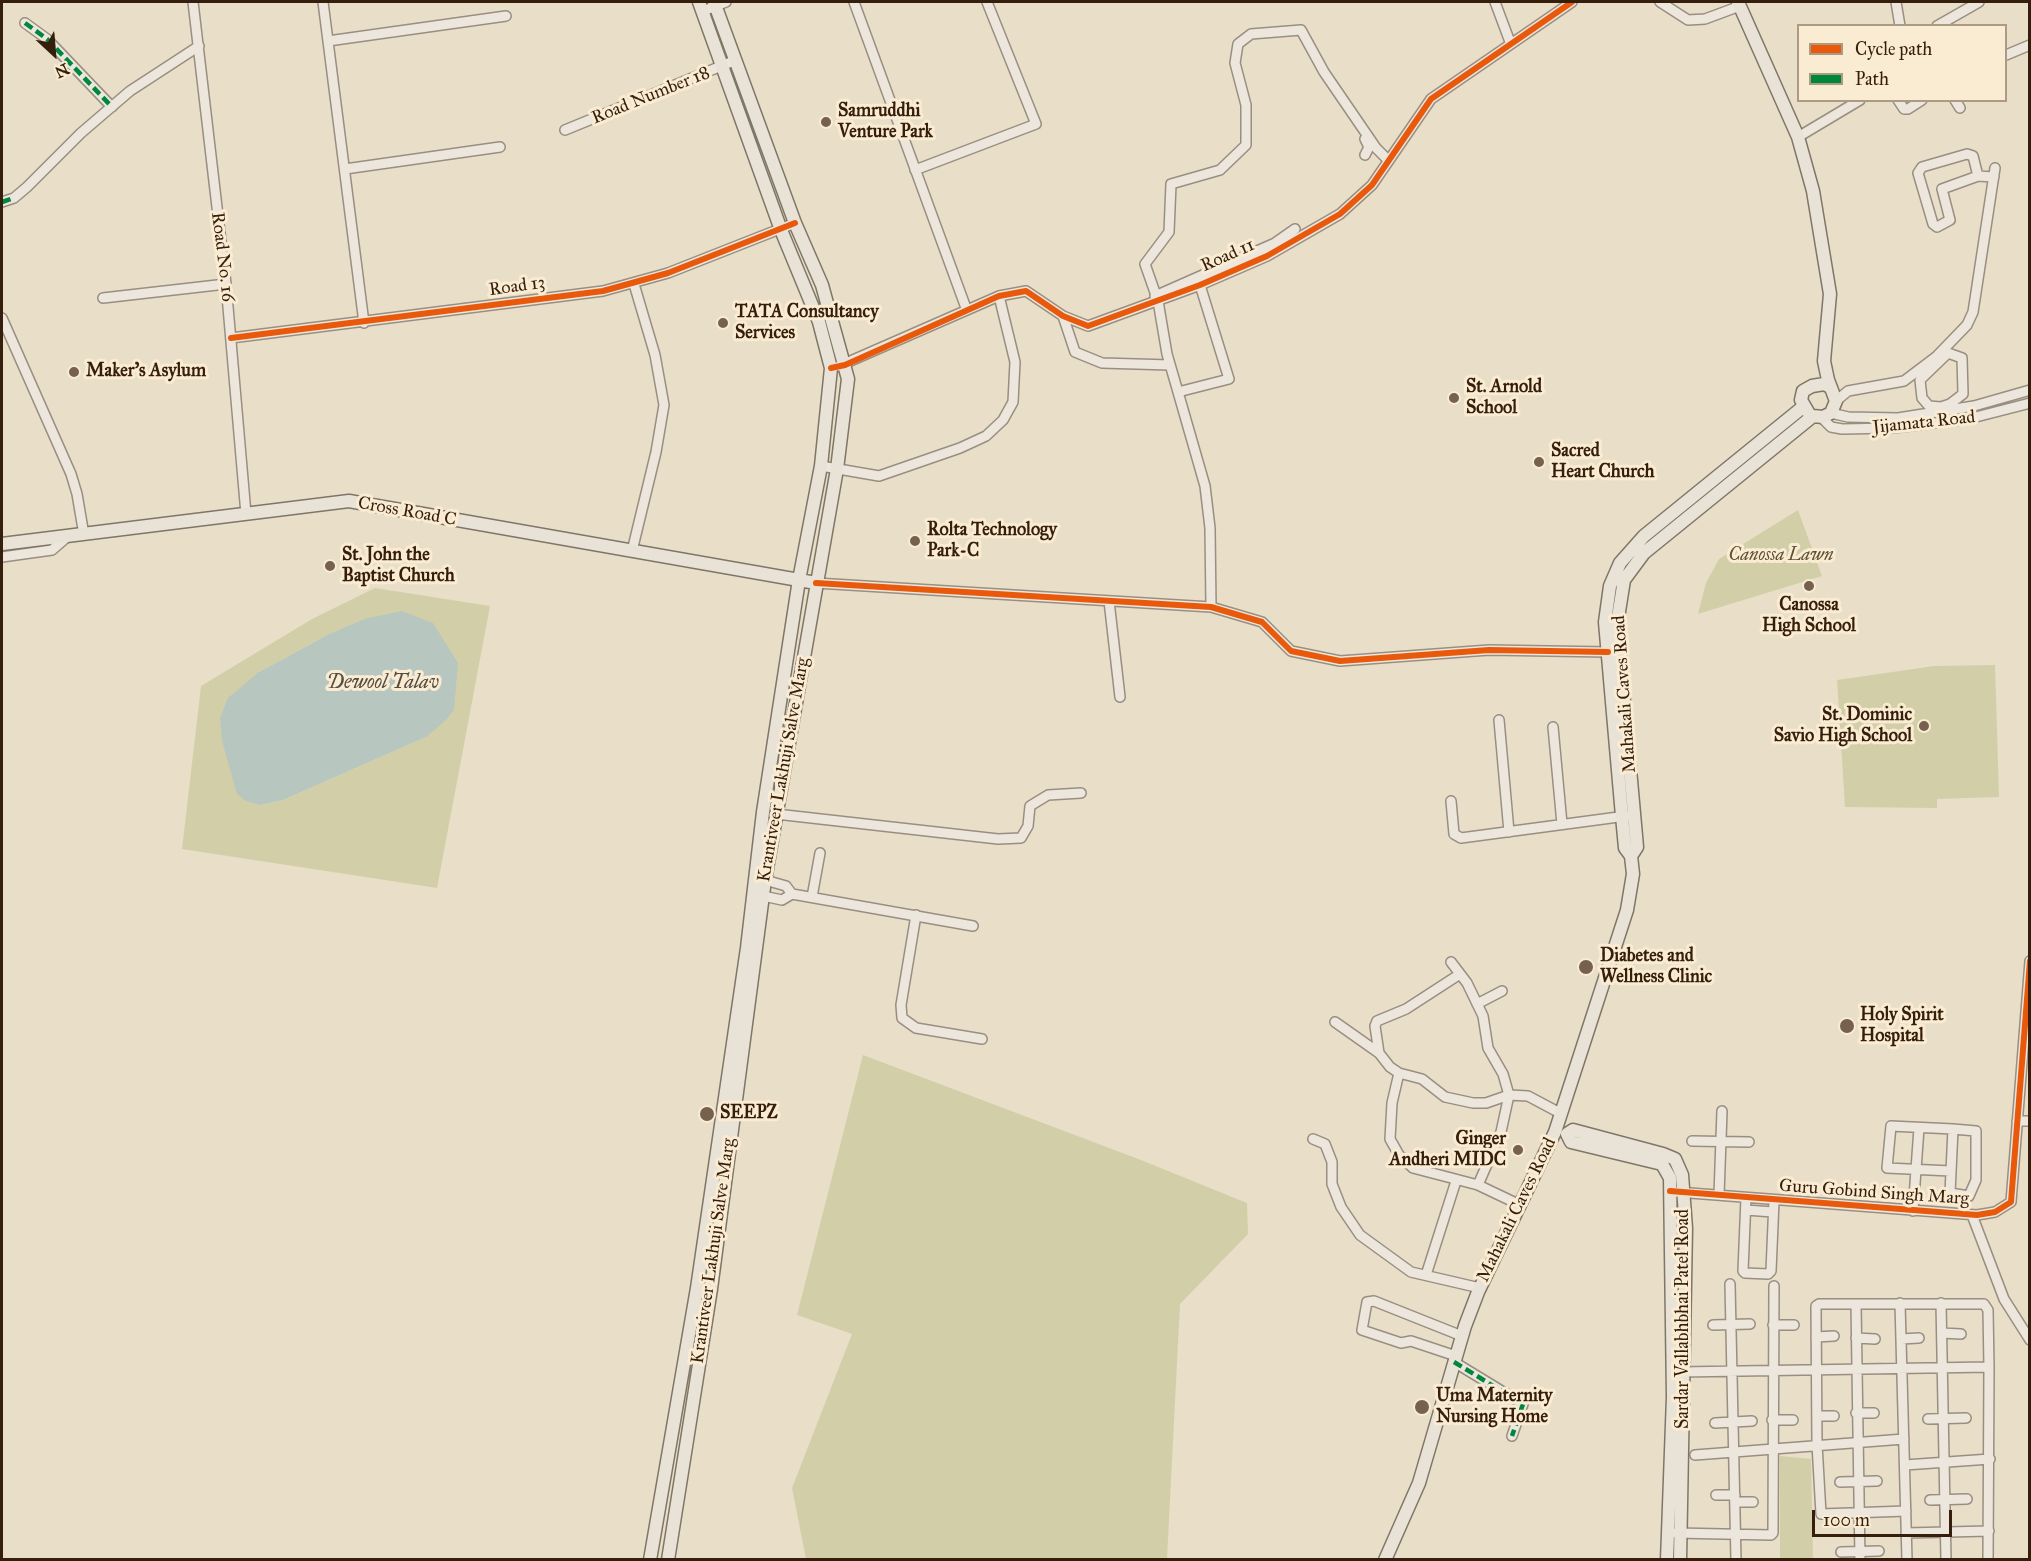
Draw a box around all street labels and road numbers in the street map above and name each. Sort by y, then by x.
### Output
street label: Road Number 18 [589,63,713,129]
street label: Road No. 16 [206,211,238,303]
street label: Road 11 [1198,235,1258,277]
street label: Road 13 [488,272,546,302]
street label: Jijamata Road [1872,407,1976,439]
street label: Cross Road C [356,493,458,531]
street label: Mahakali Caves Road [1609,615,1641,773]
street label: Krantiveer Lakhuji Salve Marg [754,656,814,884]
street label: Mahakali Caves Road [1473,1134,1561,1286]
street label: Krantiveer Lakhuji Salve Marg [687,1137,741,1365]
street label: Guru Gobind Singh Marg [1778,1176,1970,1210]
street label: Sardar Vallabhbhai Patel Road [1673,1209,1695,1429]

